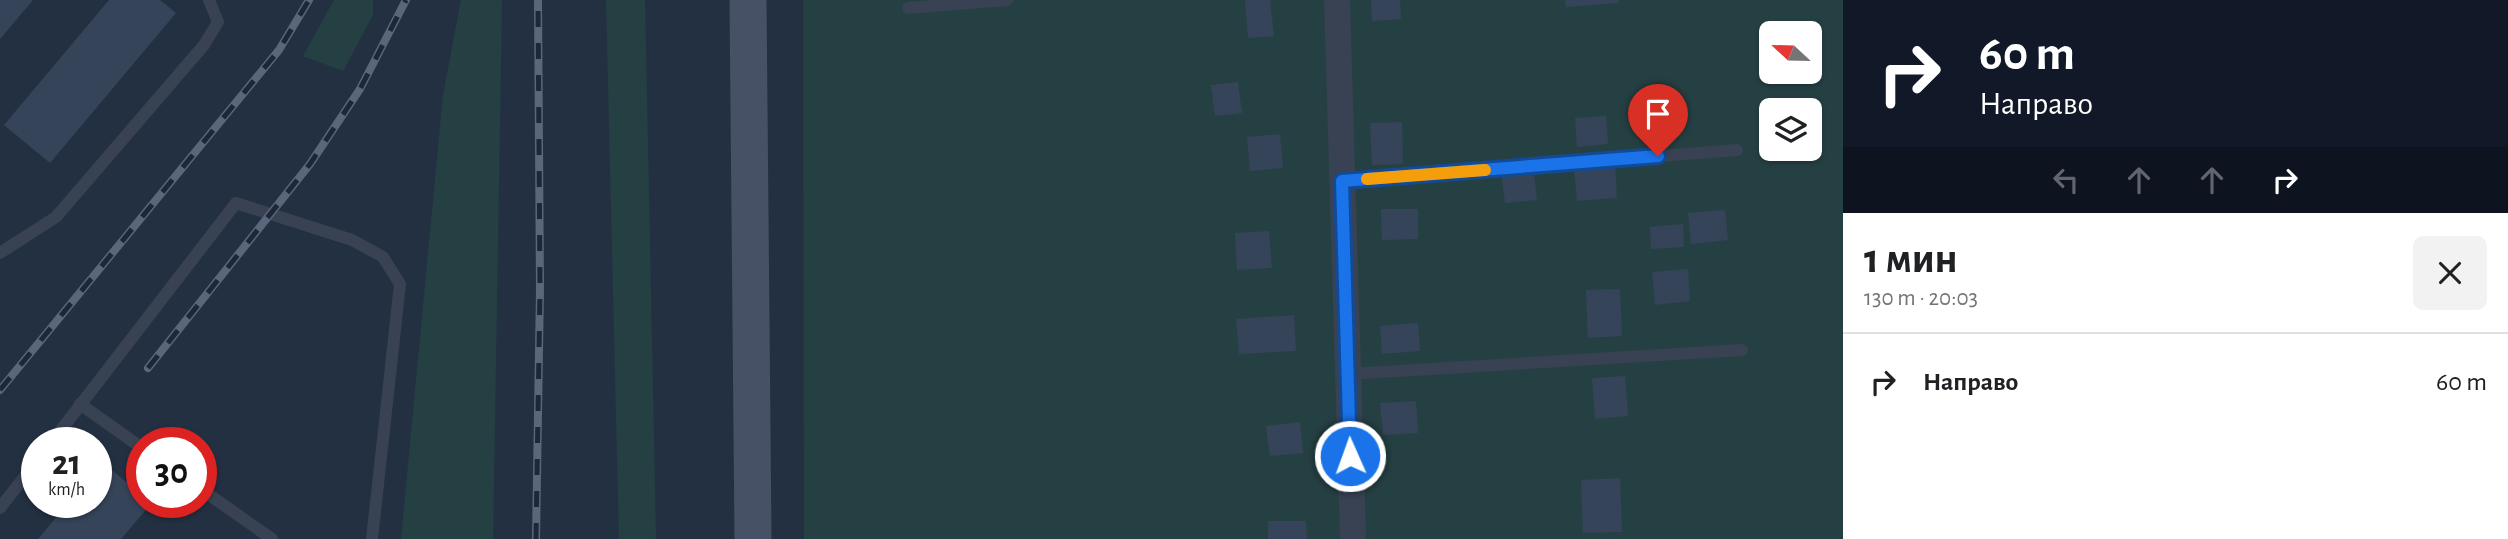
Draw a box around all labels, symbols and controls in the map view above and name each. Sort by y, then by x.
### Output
north arrow [1759,21,1822,84]
map controls [1759,21,1822,161]
icon: right [1864,28,1955,119]
text: 60 m [1979,30,2075,79]
pin [1628,84,1688,156]
text: Направо [1979,88,2093,120]
icon: arrive [1639,95,1677,133]
button: layers [1759,98,1822,161]
icon: left [2047,161,2085,199]
icon: ahead [2120,161,2158,199]
icon: ahead [2193,161,2231,199]
icon: right [2266,161,2304,199]
button: close [2413,236,2487,310]
text: 1 мин [1864,238,1958,280]
text: 130 m · 20:03 [1864,287,1978,310]
icon: right [1864,363,1902,401]
text: Направо [1923,369,2018,395]
text: 60 m [2436,369,2487,395]
position arrow [1313,419,1387,493]
speed limit sign: 30 [126,427,217,518]
text: 21 [52,446,81,481]
text: km/h [48,481,85,499]

